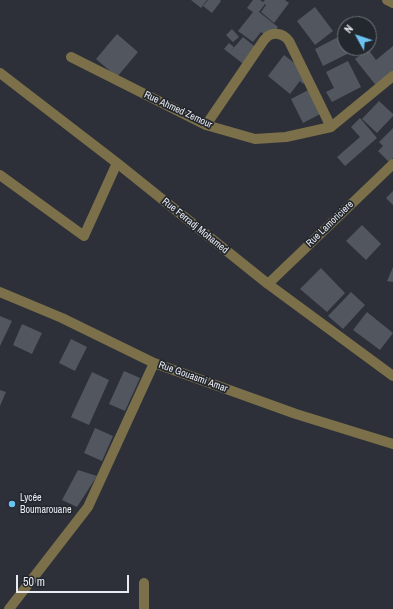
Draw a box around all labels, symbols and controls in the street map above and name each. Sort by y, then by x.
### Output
north arrow [337,16,377,56]
text: N [341,22,356,36]
street label: Rue Ahmed Zemour [142,89,214,131]
street label: Rue Ferradj Mohamed [160,196,230,256]
street label: Rue Lamoriciere [304,198,356,250]
street label: Rue Gouasmi Amar [157,359,229,395]
place label: Lycée Boumarouane [20,492,72,516]
marker: Lycée Boumarouane [7,499,17,509]
scale bar [18,567,131,593]
text: 50 m [23,574,45,590]

